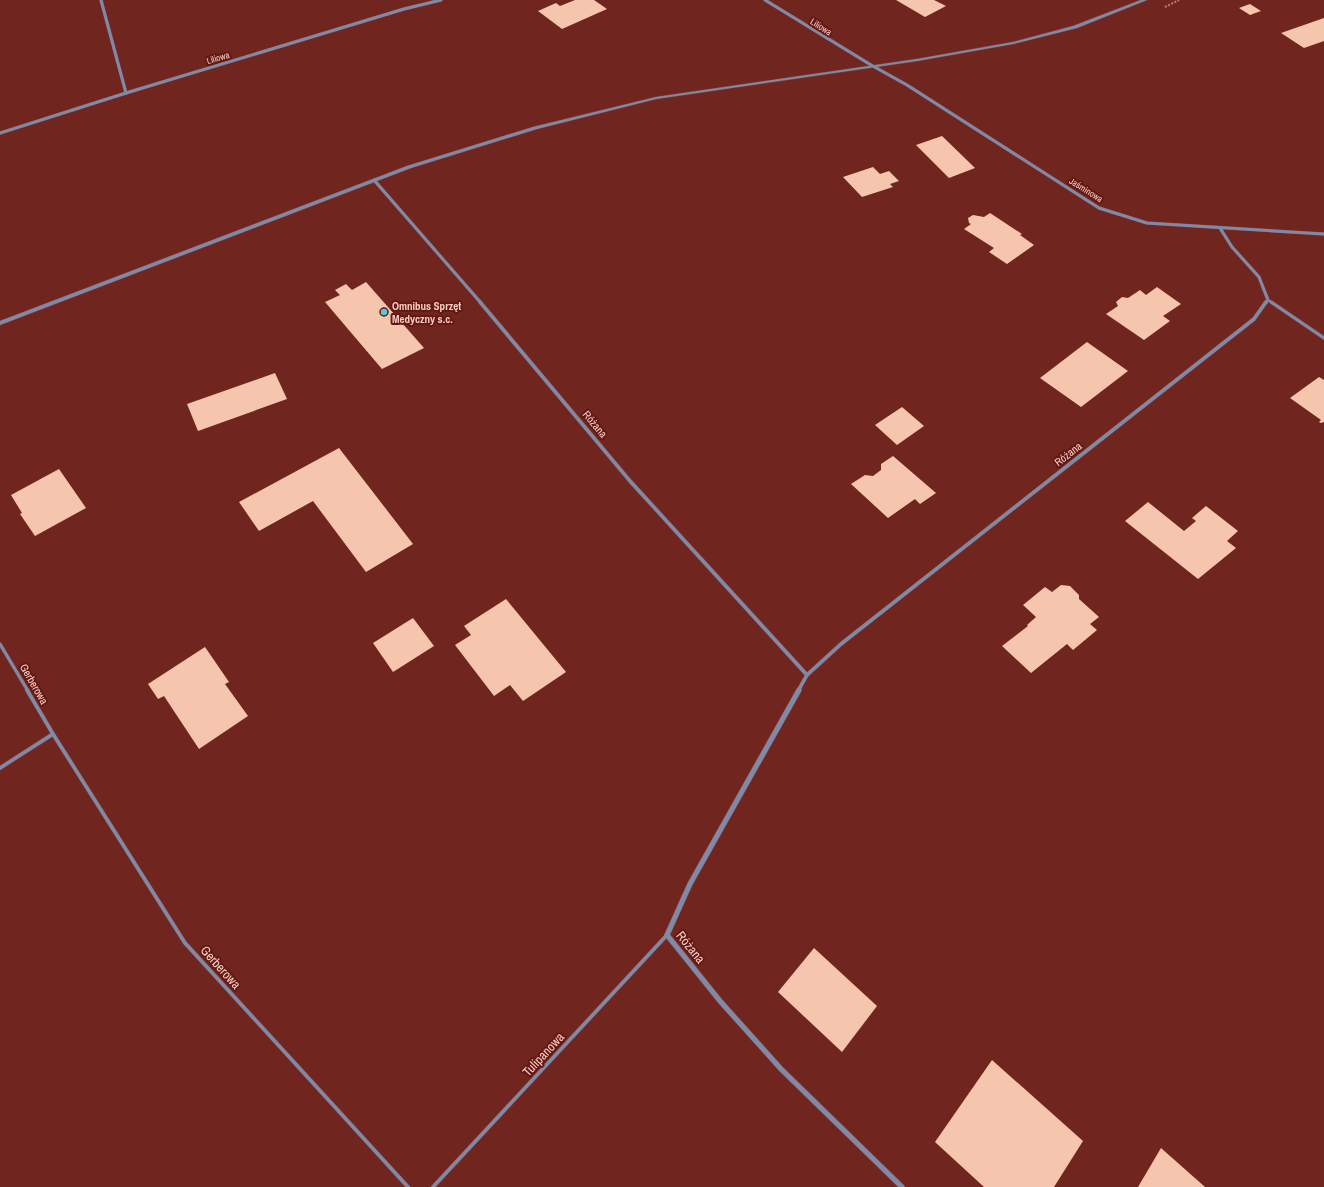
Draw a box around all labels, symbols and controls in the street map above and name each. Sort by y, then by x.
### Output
street label: Liliowa [808,16,834,38]
street label: Liliowa [205,49,231,67]
street label: Jaśminowa [1067,175,1105,205]
place label: Omnibus Sprzęt Medyczny s.c. [392,299,461,326]
marker: Omnibus Sprzęt Medyczny s.c. [379,307,389,317]
street label: Różana [580,408,610,440]
street label: Różana [1051,439,1085,469]
street label: Gerberowa [17,661,51,707]
street label: Różana [672,928,709,967]
street label: Gerberowa [197,942,245,993]
street label: Tulipanowa [519,1029,568,1080]

